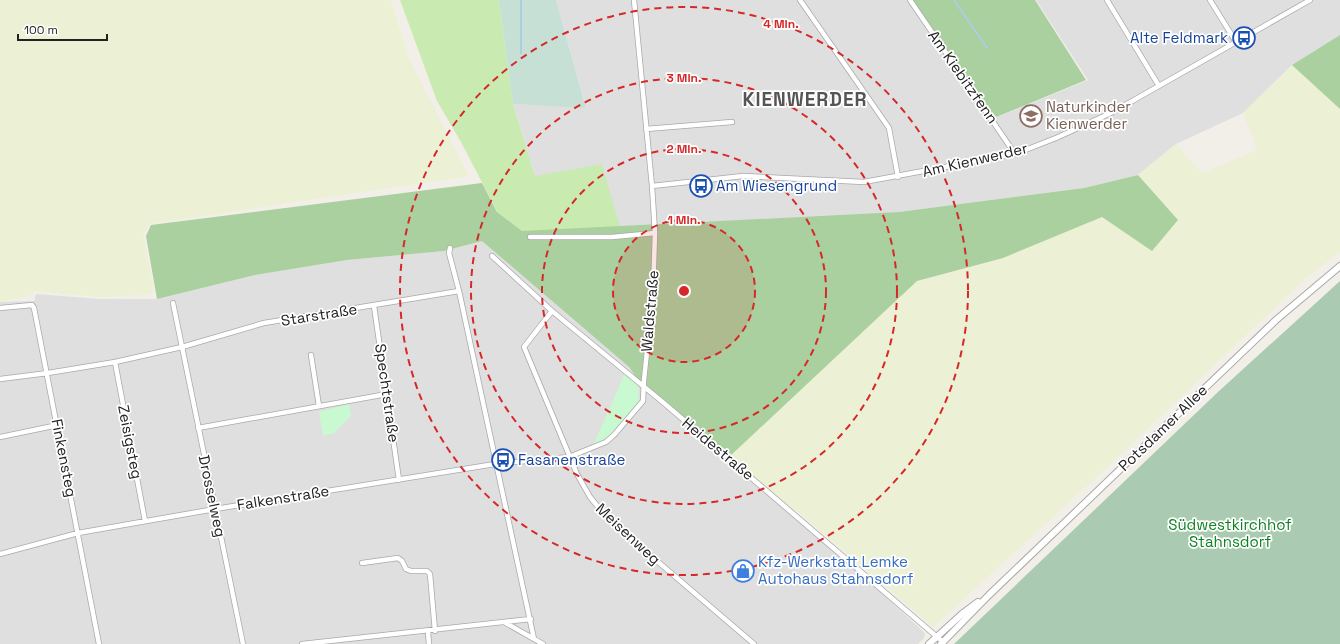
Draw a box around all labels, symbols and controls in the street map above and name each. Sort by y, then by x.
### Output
scale bar [18,16,107,42]
text: 4 Min. [763,16,799,32]
text: 100 m [24,22,58,38]
bus stop icon: Alte Feldmark [1231,25,1257,51]
street label: Am Kiebitzfenn [924,26,1003,127]
place label: Alte Feldmark [1130,28,1228,47]
text: 3 Min. [666,70,702,86]
district label: KIENWERDER [743,87,867,112]
place label: Naturkinder Kienwerder [1046,97,1131,133]
school or university icon: Naturkinder Kienwerder [1018,103,1044,129]
street label: Am Kienwerder [920,138,1030,181]
text: 2 Min. [667,141,701,157]
bus stop icon: Am Wiesengrund [688,173,714,199]
place label: Am Wiesengrund [716,176,837,195]
text: 1 Min. [667,212,701,228]
street label: Waldstraße [636,269,663,353]
centre of rings [677,284,691,298]
street label: Starstraße [279,299,359,330]
street label: Spechtstraße [371,342,404,444]
street label: Potsdamer Allee [1114,380,1211,475]
street label: Zeisigsteg [114,403,147,481]
street label: Heidestraße [679,413,758,484]
street label: Finkensteg [48,417,81,499]
bus stop icon: Fasanenstraße [490,447,516,473]
place label: Fasanenstraße [518,450,625,469]
street label: Drosselweg [195,453,230,539]
street label: Falkenstraße [236,481,330,514]
street label: Meisenweg [592,499,665,568]
park label: Südwestkirchhof Stahnsdorf [1168,515,1292,551]
place label: Kfz-Werkstatt Lemke Autohaus Stahnsdorf [758,552,914,588]
shop icon: Kfz-Werkstatt Lemke Autohaus Stahnsdorf [730,558,756,584]

